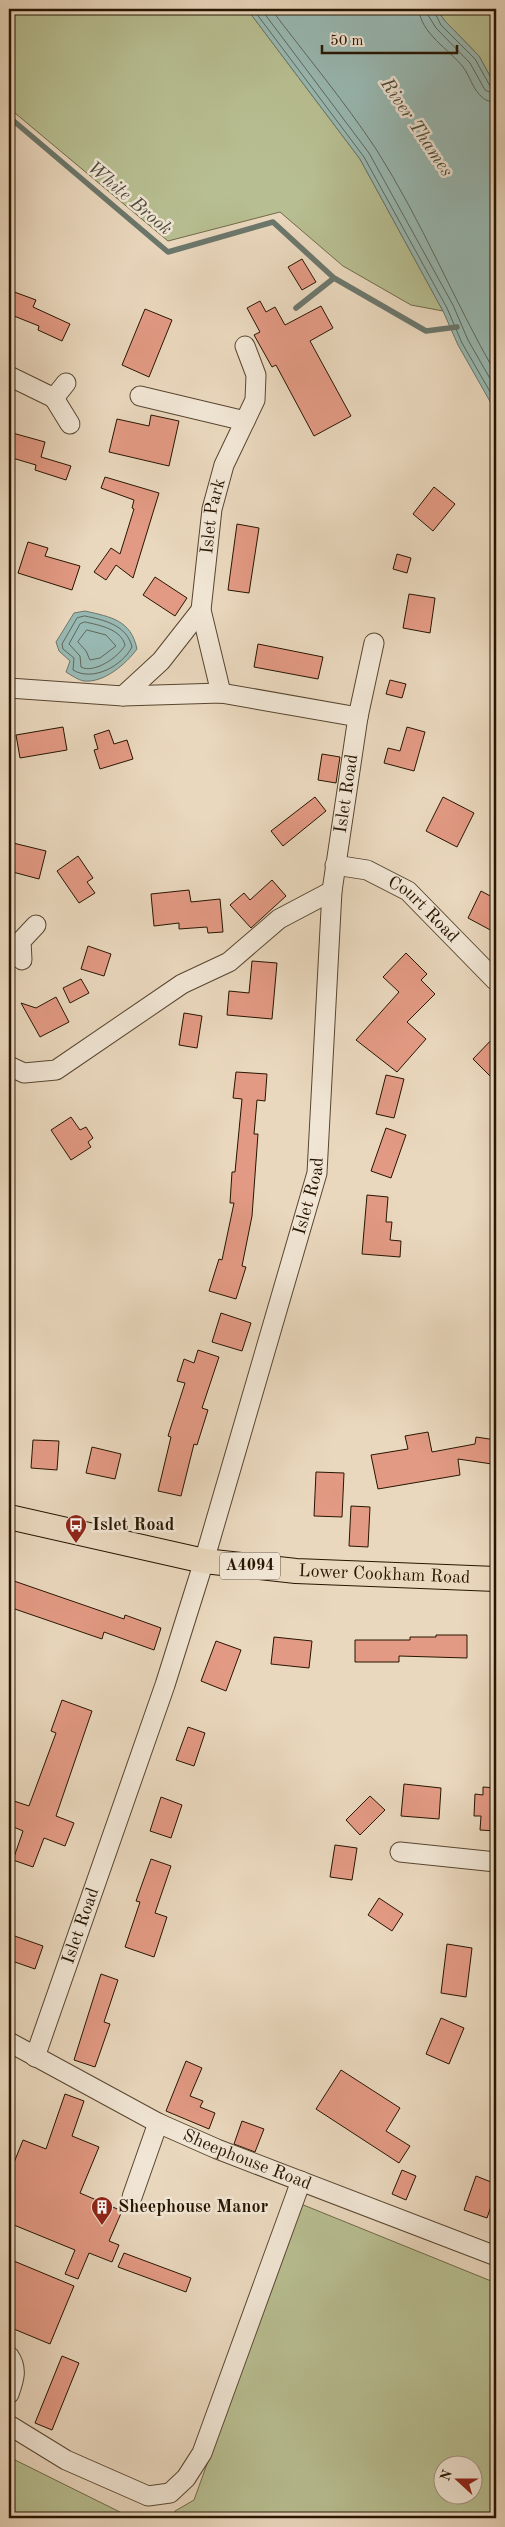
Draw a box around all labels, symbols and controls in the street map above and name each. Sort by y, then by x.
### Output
scale bar [322,22,458,54]
text: 50 m [330,34,364,49]
water label: River Thames [376,74,456,181]
water label: White Brook [83,158,175,240]
street label: Islet Park [198,476,229,555]
street label: Islet Road [332,753,361,834]
street label: Court Road [385,873,462,946]
street label: Islet Road [290,1157,327,1237]
bus stop icon: Islet Road [64,1513,88,1544]
place label: Islet Road [92,1516,175,1534]
road number: A4094 [220,1552,280,1580]
street label: Lower Cookham Road [298,1562,471,1587]
street label: Islet Road [59,1885,102,1966]
street label: Sheephouse Road [180,2126,314,2193]
building icon: Sheephouse Manor [90,2195,114,2226]
place label: Sheephouse Manor [118,2198,269,2216]
north arrow [432,2454,482,2504]
text: N [438,2468,455,2483]

